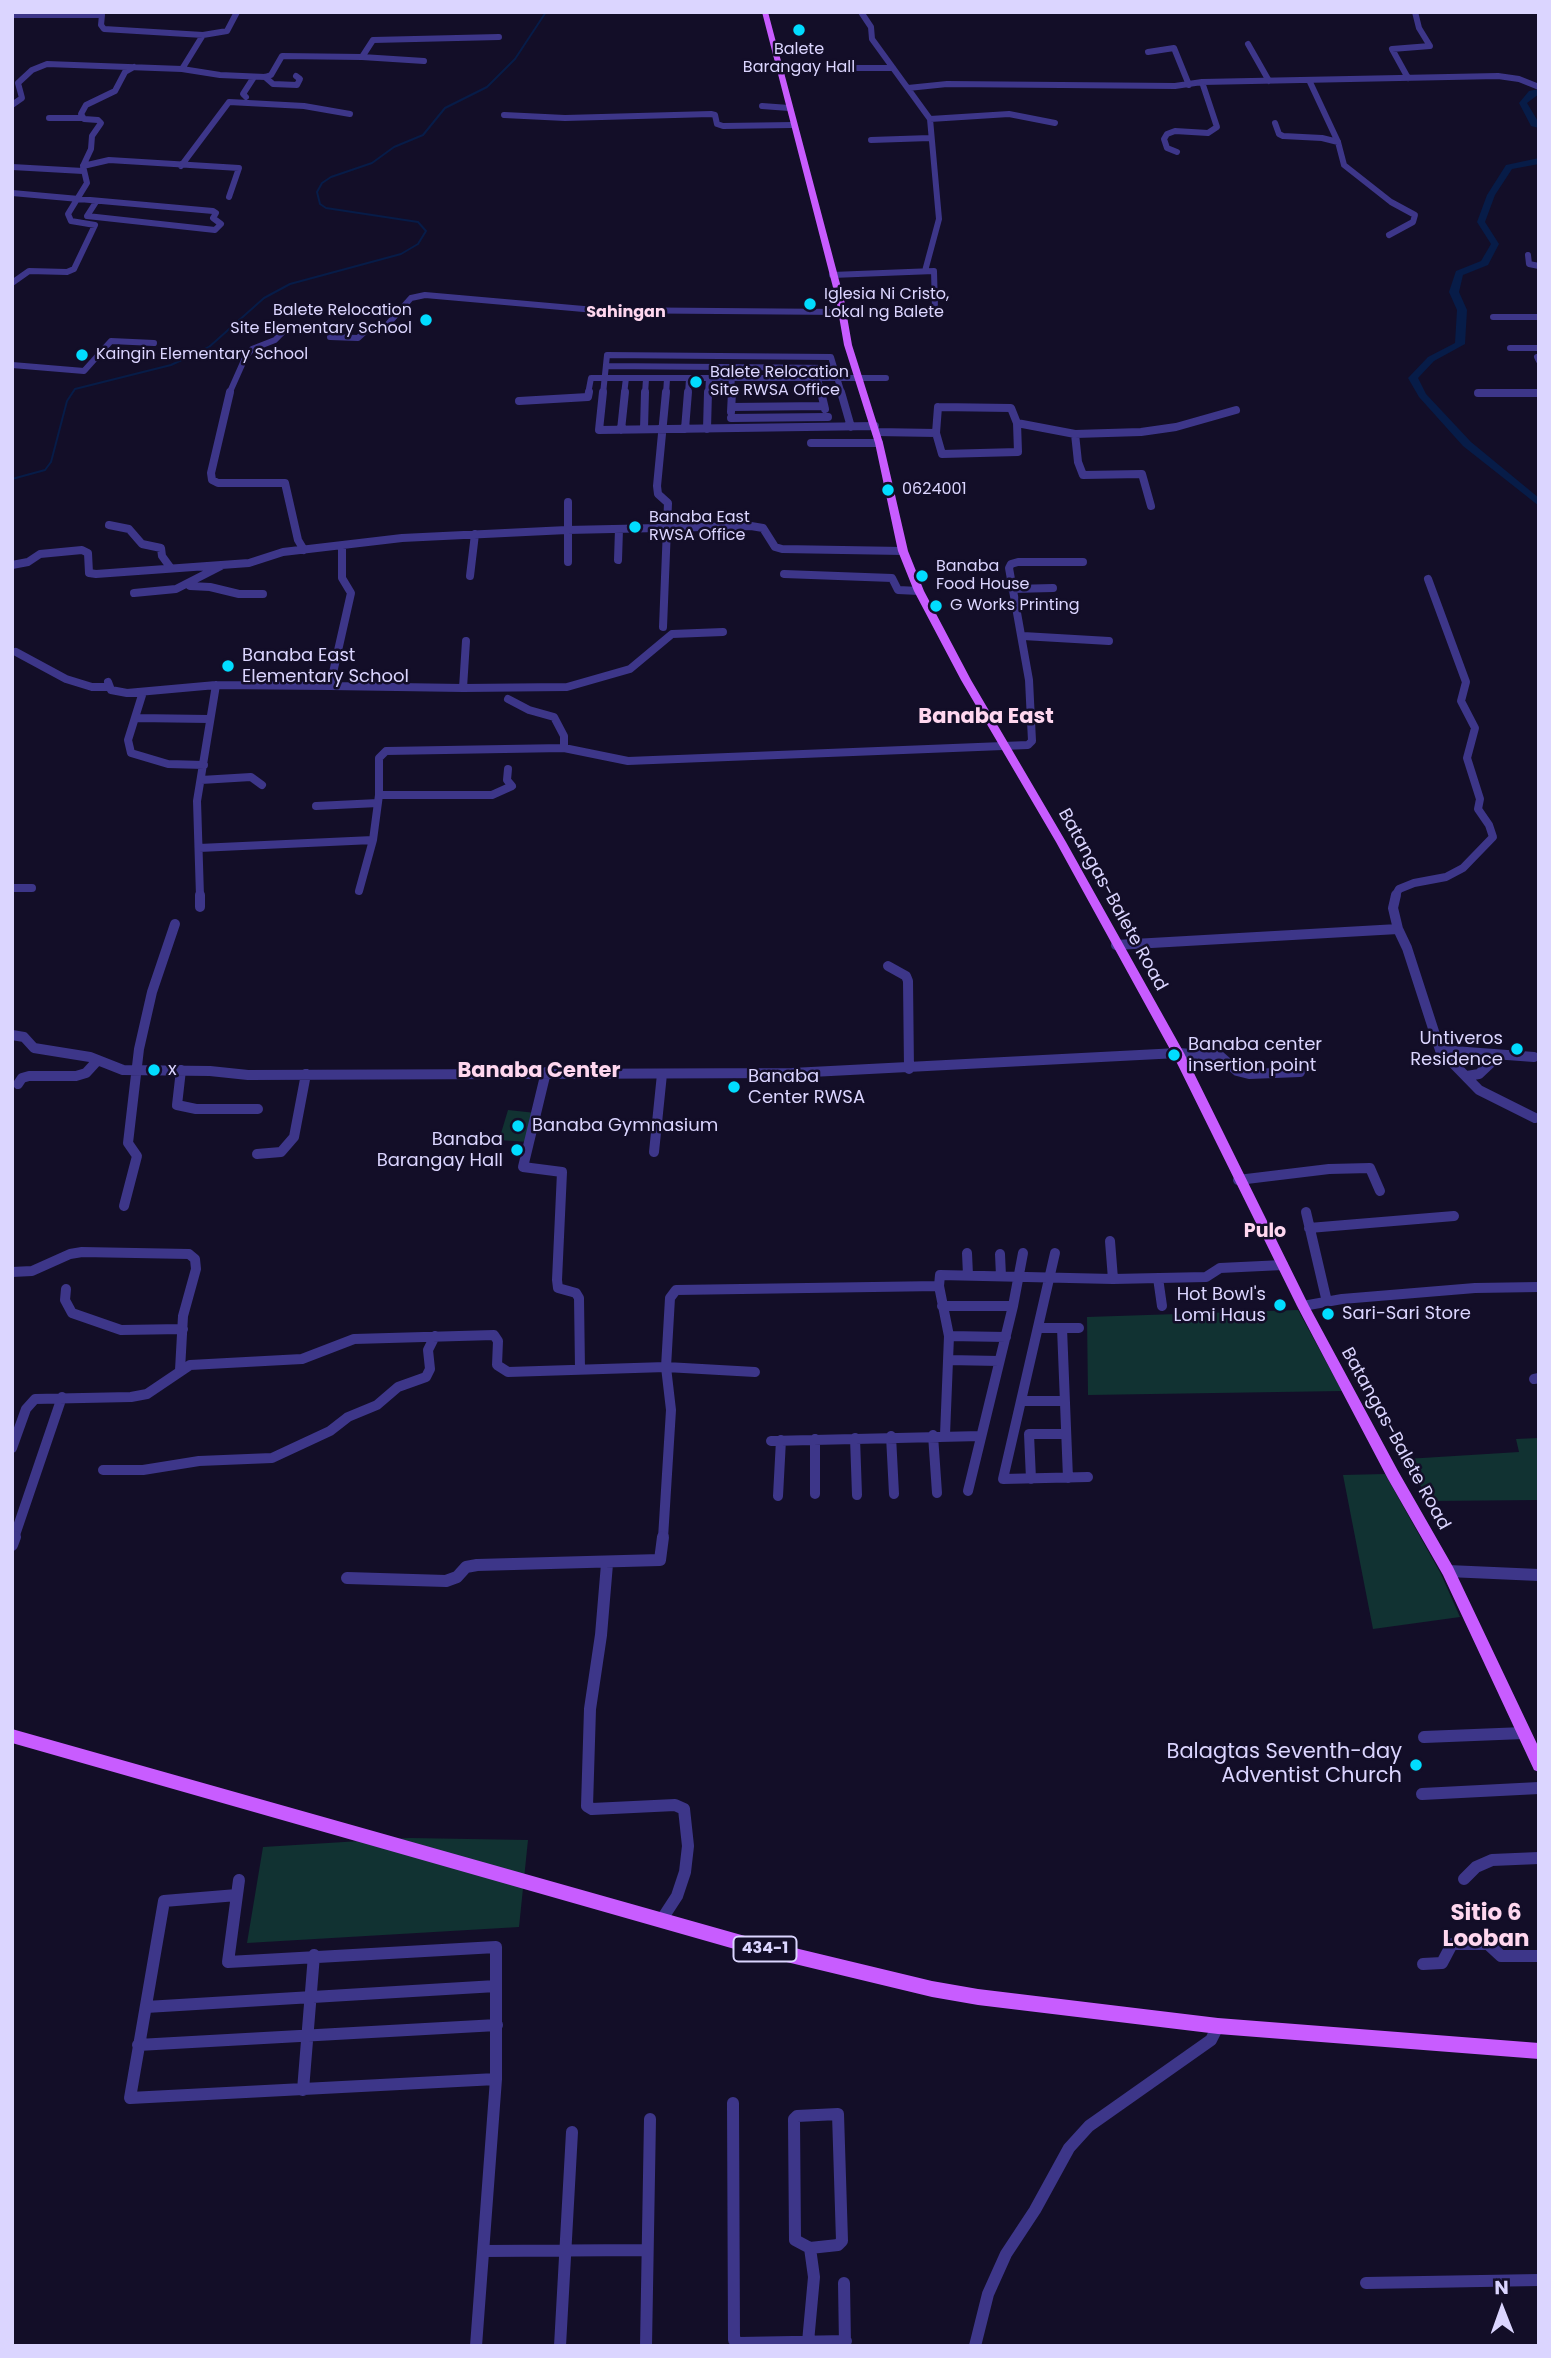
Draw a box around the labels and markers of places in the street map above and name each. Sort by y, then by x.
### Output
marker: Balete Barangay Hall [791,22,807,38]
place label: Balete Barangay Hall [743,40,855,78]
place label: Iglesia Ni Cristo, Lokal ng Balete [824,285,949,323]
marker: Iglesia Ni Cristo, Lokal ng Balete [802,296,818,312]
place label: Balete Relocation Site Elementary School [230,301,412,339]
marker: Balete Relocation Site Elementary School [418,312,434,328]
place label: Kaingin Elementary School [96,345,308,365]
marker: Kaingin Elementary School [74,347,90,363]
place label: Balete Relocation Site RWSA Office [710,363,849,401]
marker: Balete Relocation Site RWSA Office [688,374,704,390]
place label: 0624001 [902,480,967,500]
marker: 0624001 [880,482,896,498]
place label: Banaba East RWSA Office [649,508,750,546]
marker: Banaba East RWSA Office [627,519,643,535]
place label: Banaba Food House [936,557,1029,595]
marker: Banaba Food House [914,568,930,584]
place label: G Works Printing [950,596,1080,616]
marker: G Works Printing [928,598,944,614]
place label: Banaba East Elementary School [242,645,409,688]
marker: Banaba East Elementary School [220,658,236,674]
place label: Untiveros Residence [1410,1028,1503,1070]
place label: Banaba center insertion point [1188,1034,1322,1076]
marker: Untiveros Residence [1509,1041,1525,1057]
marker: Banaba center insertion point [1166,1047,1182,1063]
place label: x [168,1059,177,1081]
marker: x [146,1062,162,1078]
place label: Banaba Center RWSA [748,1066,865,1108]
marker: Banaba Center RWSA [726,1079,742,1095]
place label: Banaba Gymnasium [532,1115,718,1137]
marker: Banaba Gymnasium [510,1118,526,1134]
place label: Banaba Barangay Hall [377,1129,503,1172]
marker: Banaba Barangay Hall [509,1142,525,1158]
place label: Hot Bowl's Lomi Haus [1173,1284,1266,1326]
marker: Hot Bowl's Lomi Haus [1272,1297,1288,1313]
place label: Sari-Sari Store [1342,1303,1471,1325]
marker: Sari-Sari Store [1320,1306,1336,1322]
place label: Balagtas Seventh-day Adventist Church [1167,1740,1402,1790]
marker: Balagtas Seventh-day Adventist Church [1408,1757,1424,1773]

